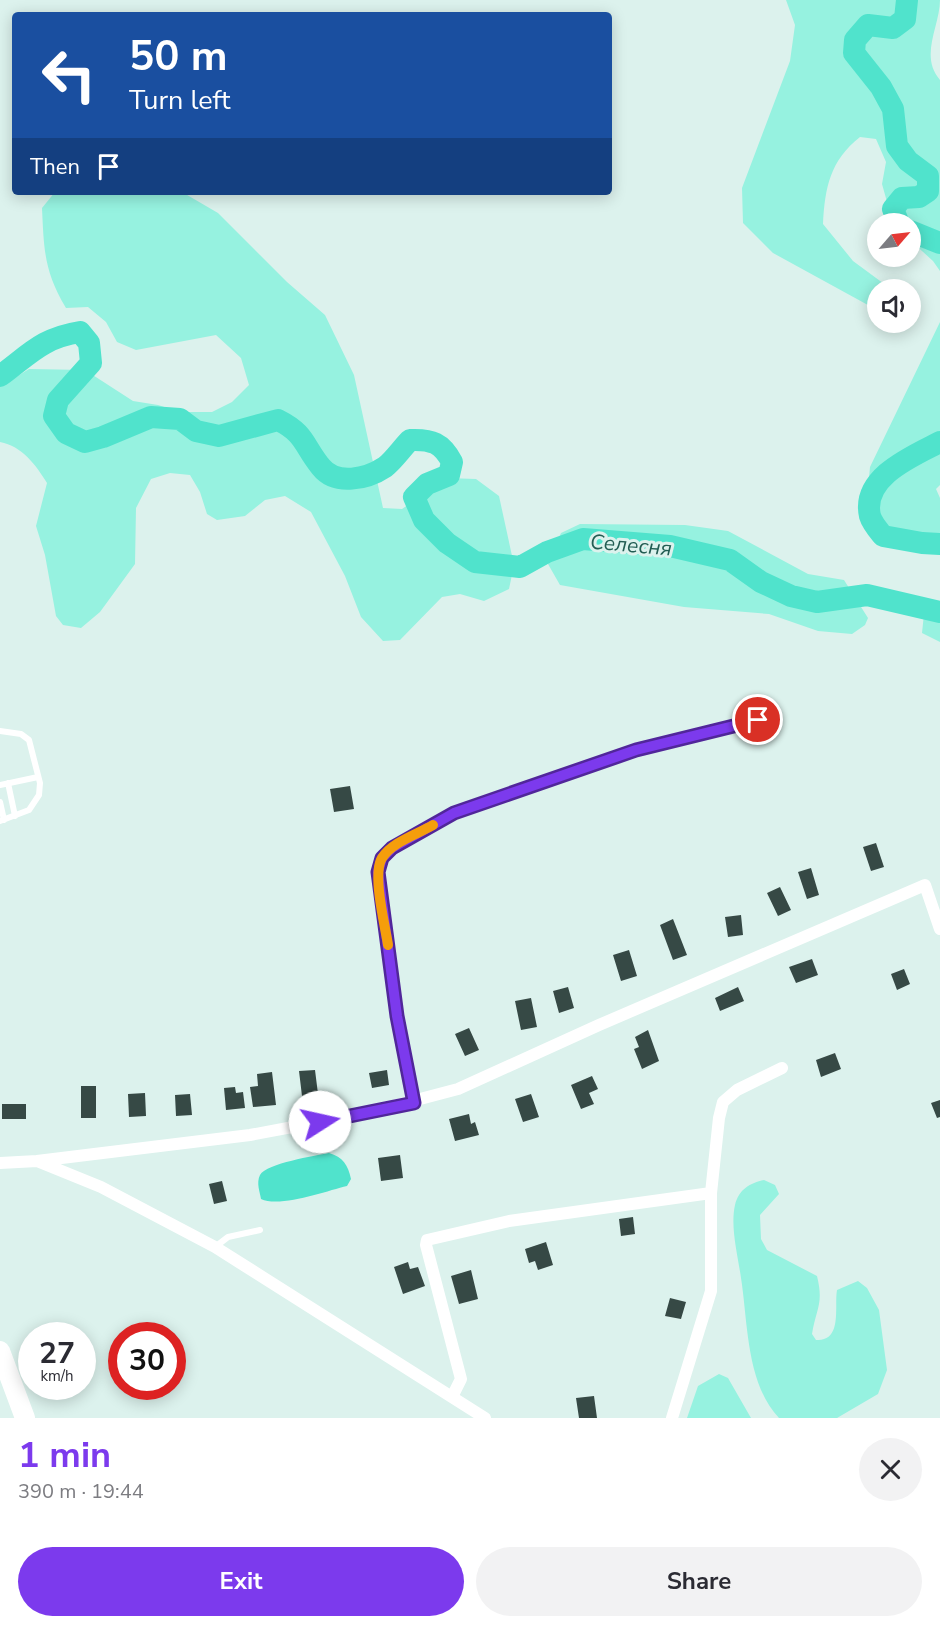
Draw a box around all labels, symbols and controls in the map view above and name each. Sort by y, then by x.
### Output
text: 50 m [129,28,228,85]
icon: left [30,36,108,114]
text: Turn left [129,82,230,119]
icon: arrive [92,150,125,183]
text: Then [30,152,80,182]
north arrow [867,213,921,267]
map controls [867,213,921,333]
button: sound [867,279,921,333]
water label: Селесня [589,527,673,563]
pin [732,694,783,745]
icon: arrive [741,703,774,736]
position arrow [288,1090,352,1154]
speed limit sign: 30 [108,1322,186,1400]
text: 27 [39,1333,75,1374]
text: km/h [40,1366,74,1386]
text: 1 min [18,1431,111,1480]
button: close [859,1438,922,1501]
text: 390 m · 19:44 [18,1478,144,1505]
button: Exit [18,1547,464,1616]
button: Share [476,1547,922,1616]

